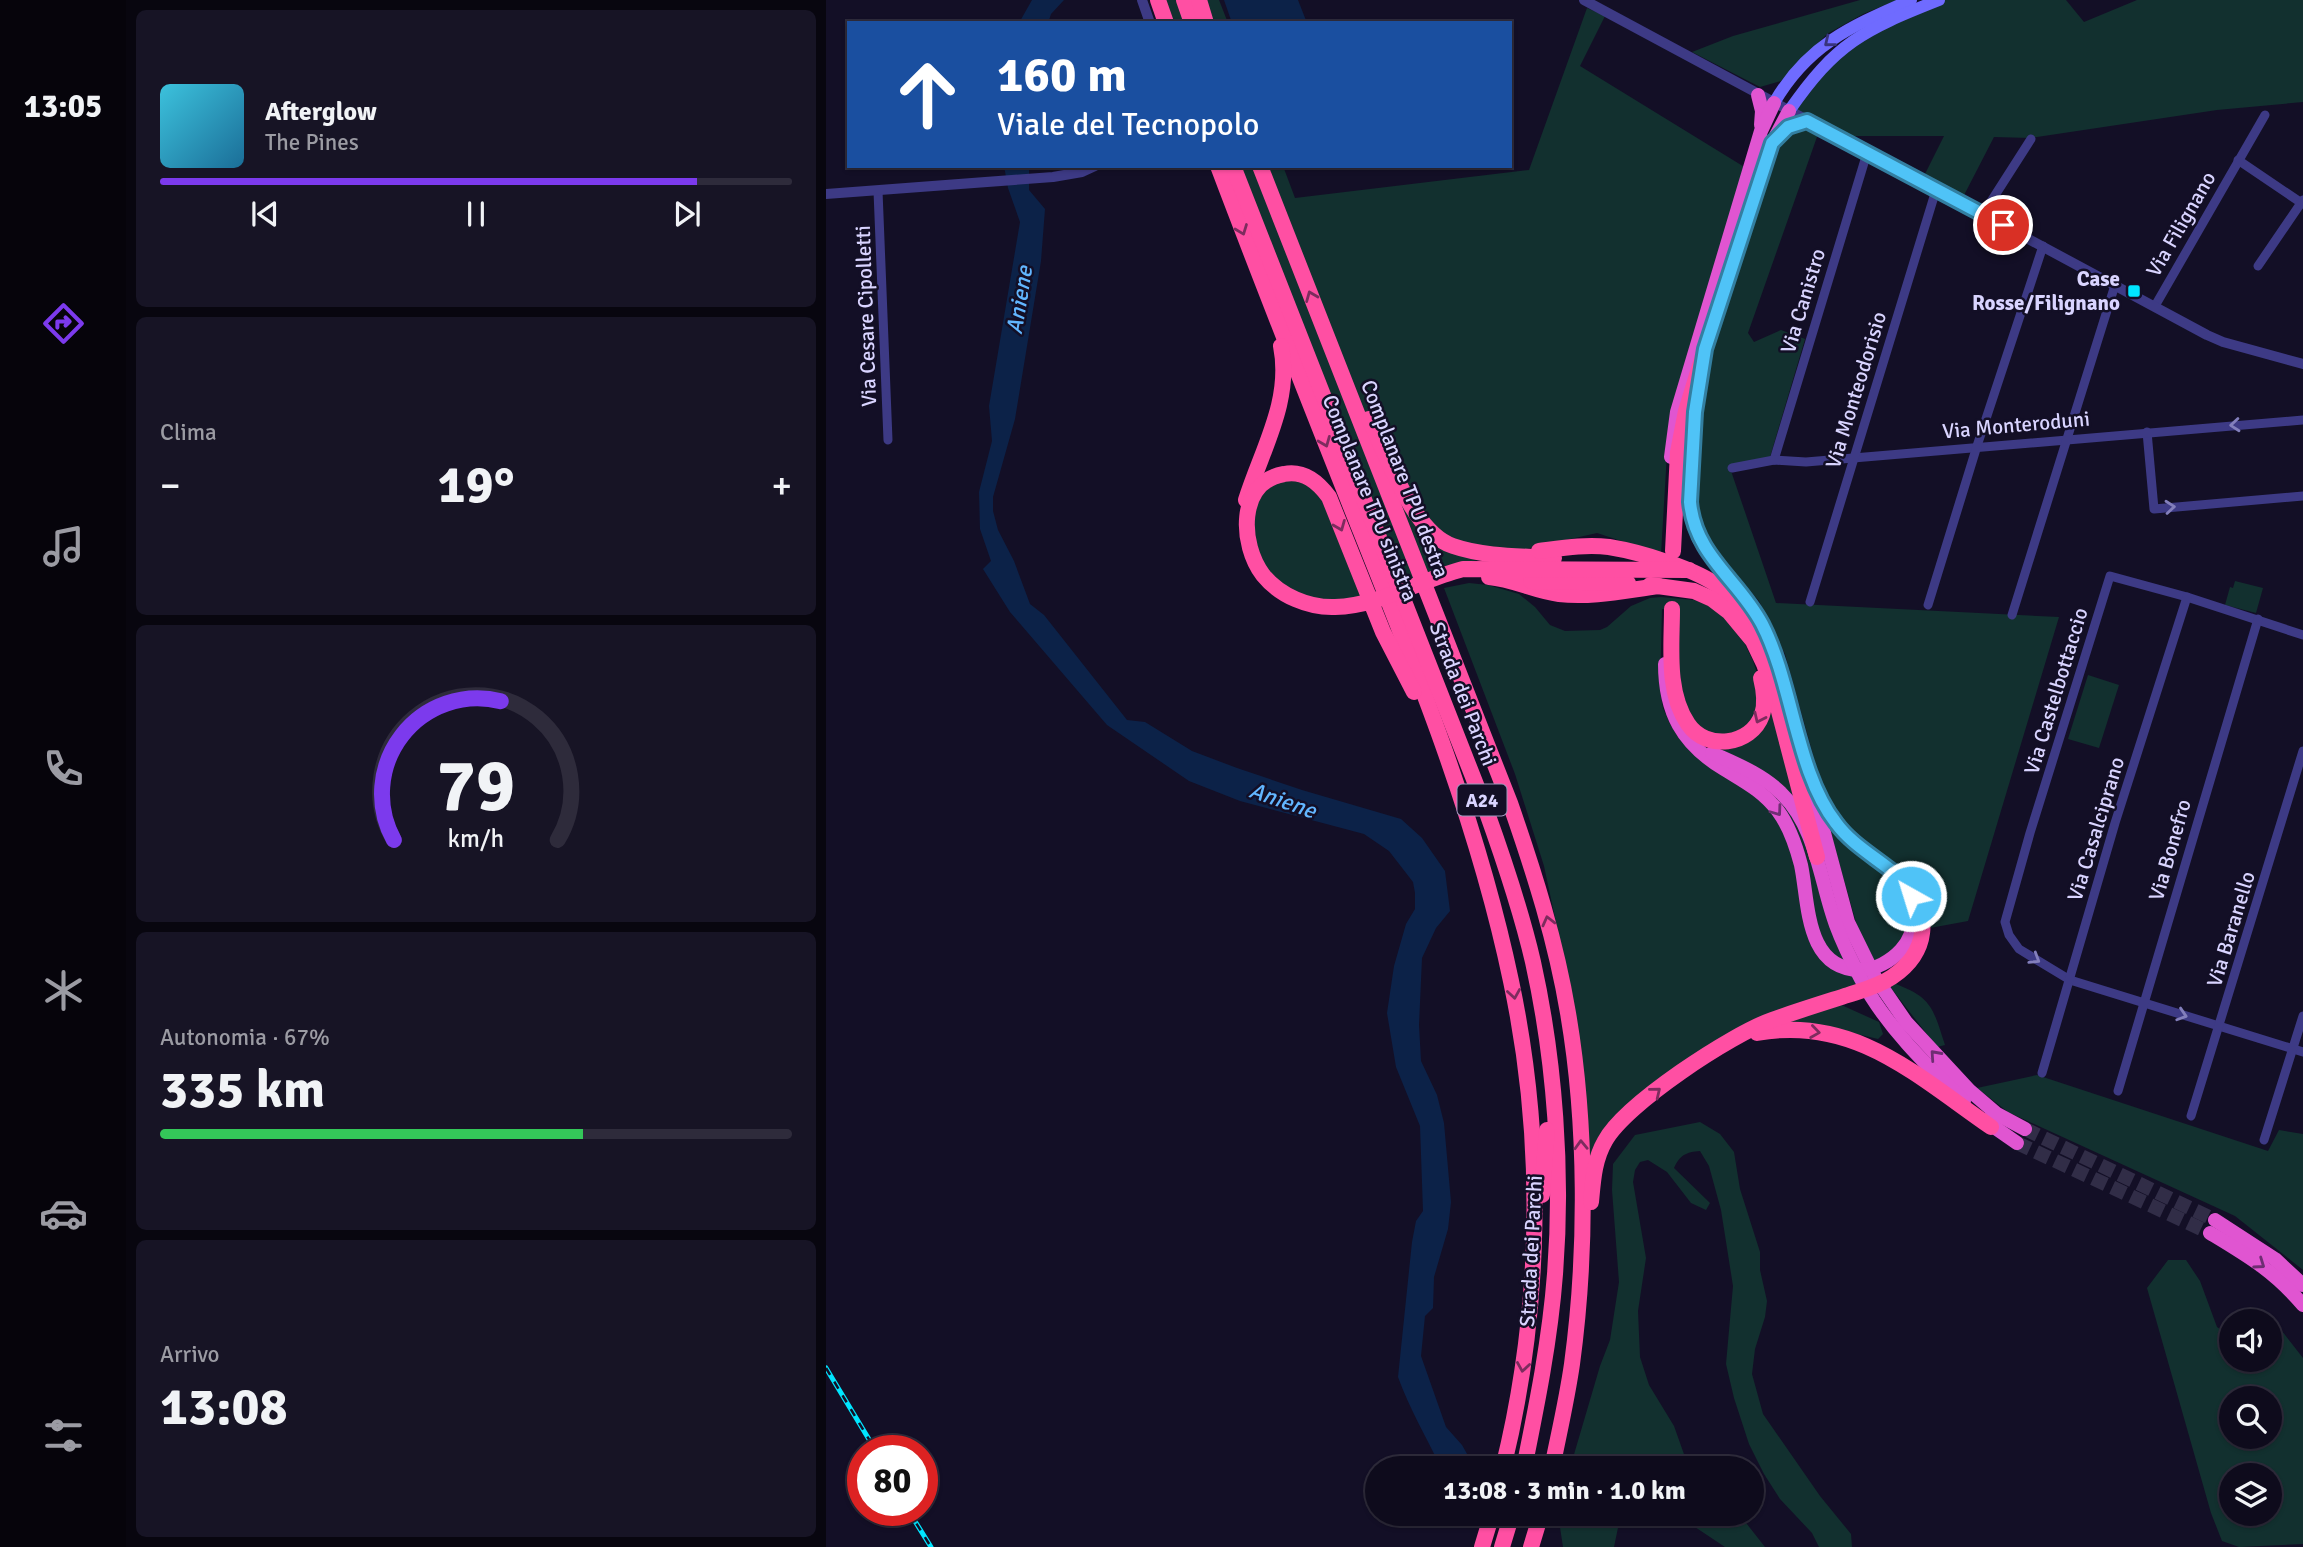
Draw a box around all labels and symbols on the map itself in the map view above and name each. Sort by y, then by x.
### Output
one-way arrow [1824,34,1837,46]
street label: Via Filignano [2140,167,2222,281]
pin [1973,195,2033,255]
one-way arrow [1234,224,1248,236]
street label: Via Cesare Cipolletti [850,225,882,407]
street label: Via Canistro [1775,245,1831,357]
water label: Aniene [1000,263,1039,336]
place label: Case Rosse/Filignano [1972,266,2120,316]
marker: Case Rosse/Filignano [2126,283,2142,299]
one-way arrow [1306,291,1320,303]
street label: Via Monteodorisio [1820,308,1892,472]
street label: Complanare TPU destra [1355,376,1455,582]
street label: Complanare TPU sinistra [1317,391,1423,605]
street label: Via Monteroduni [1941,406,2091,444]
one-way arrow [2229,417,2240,432]
one-way arrow [1316,435,1330,447]
one-way arrow [2164,500,2175,515]
one-way arrow [1332,519,1346,531]
street label: Via Castelbottaccio [2018,605,2094,777]
street label: Strada dei Parchi [1424,618,1502,770]
one-way arrow [1753,711,1767,723]
street label: Via Casalciprano [2062,754,2130,904]
water label: Aniene [1246,776,1321,826]
road number: A24 [1458,785,1506,816]
street label: Via Bonefro [2143,796,2197,904]
one-way arrow [1769,803,1781,816]
position arrow [1874,859,1948,933]
street label: Via Baranello [2201,868,2261,990]
one-way arrow [1542,915,1556,927]
one-way arrow [2027,951,2040,964]
one-way arrow [1506,988,1521,1000]
one-way arrow [2175,1007,2187,1021]
one-way arrow [1810,1024,1821,1039]
one-way arrow [1931,1050,1943,1063]
one-way arrow [1649,1087,1661,1100]
one-way arrow [1574,1140,1589,1151]
street label: Strada dei Parchi [1514,1174,1548,1328]
one-way arrow [2252,1256,2265,1268]
one-way arrow [1516,1361,1531,1373]
speed limit sign: 80 [847,1435,938,1526]

